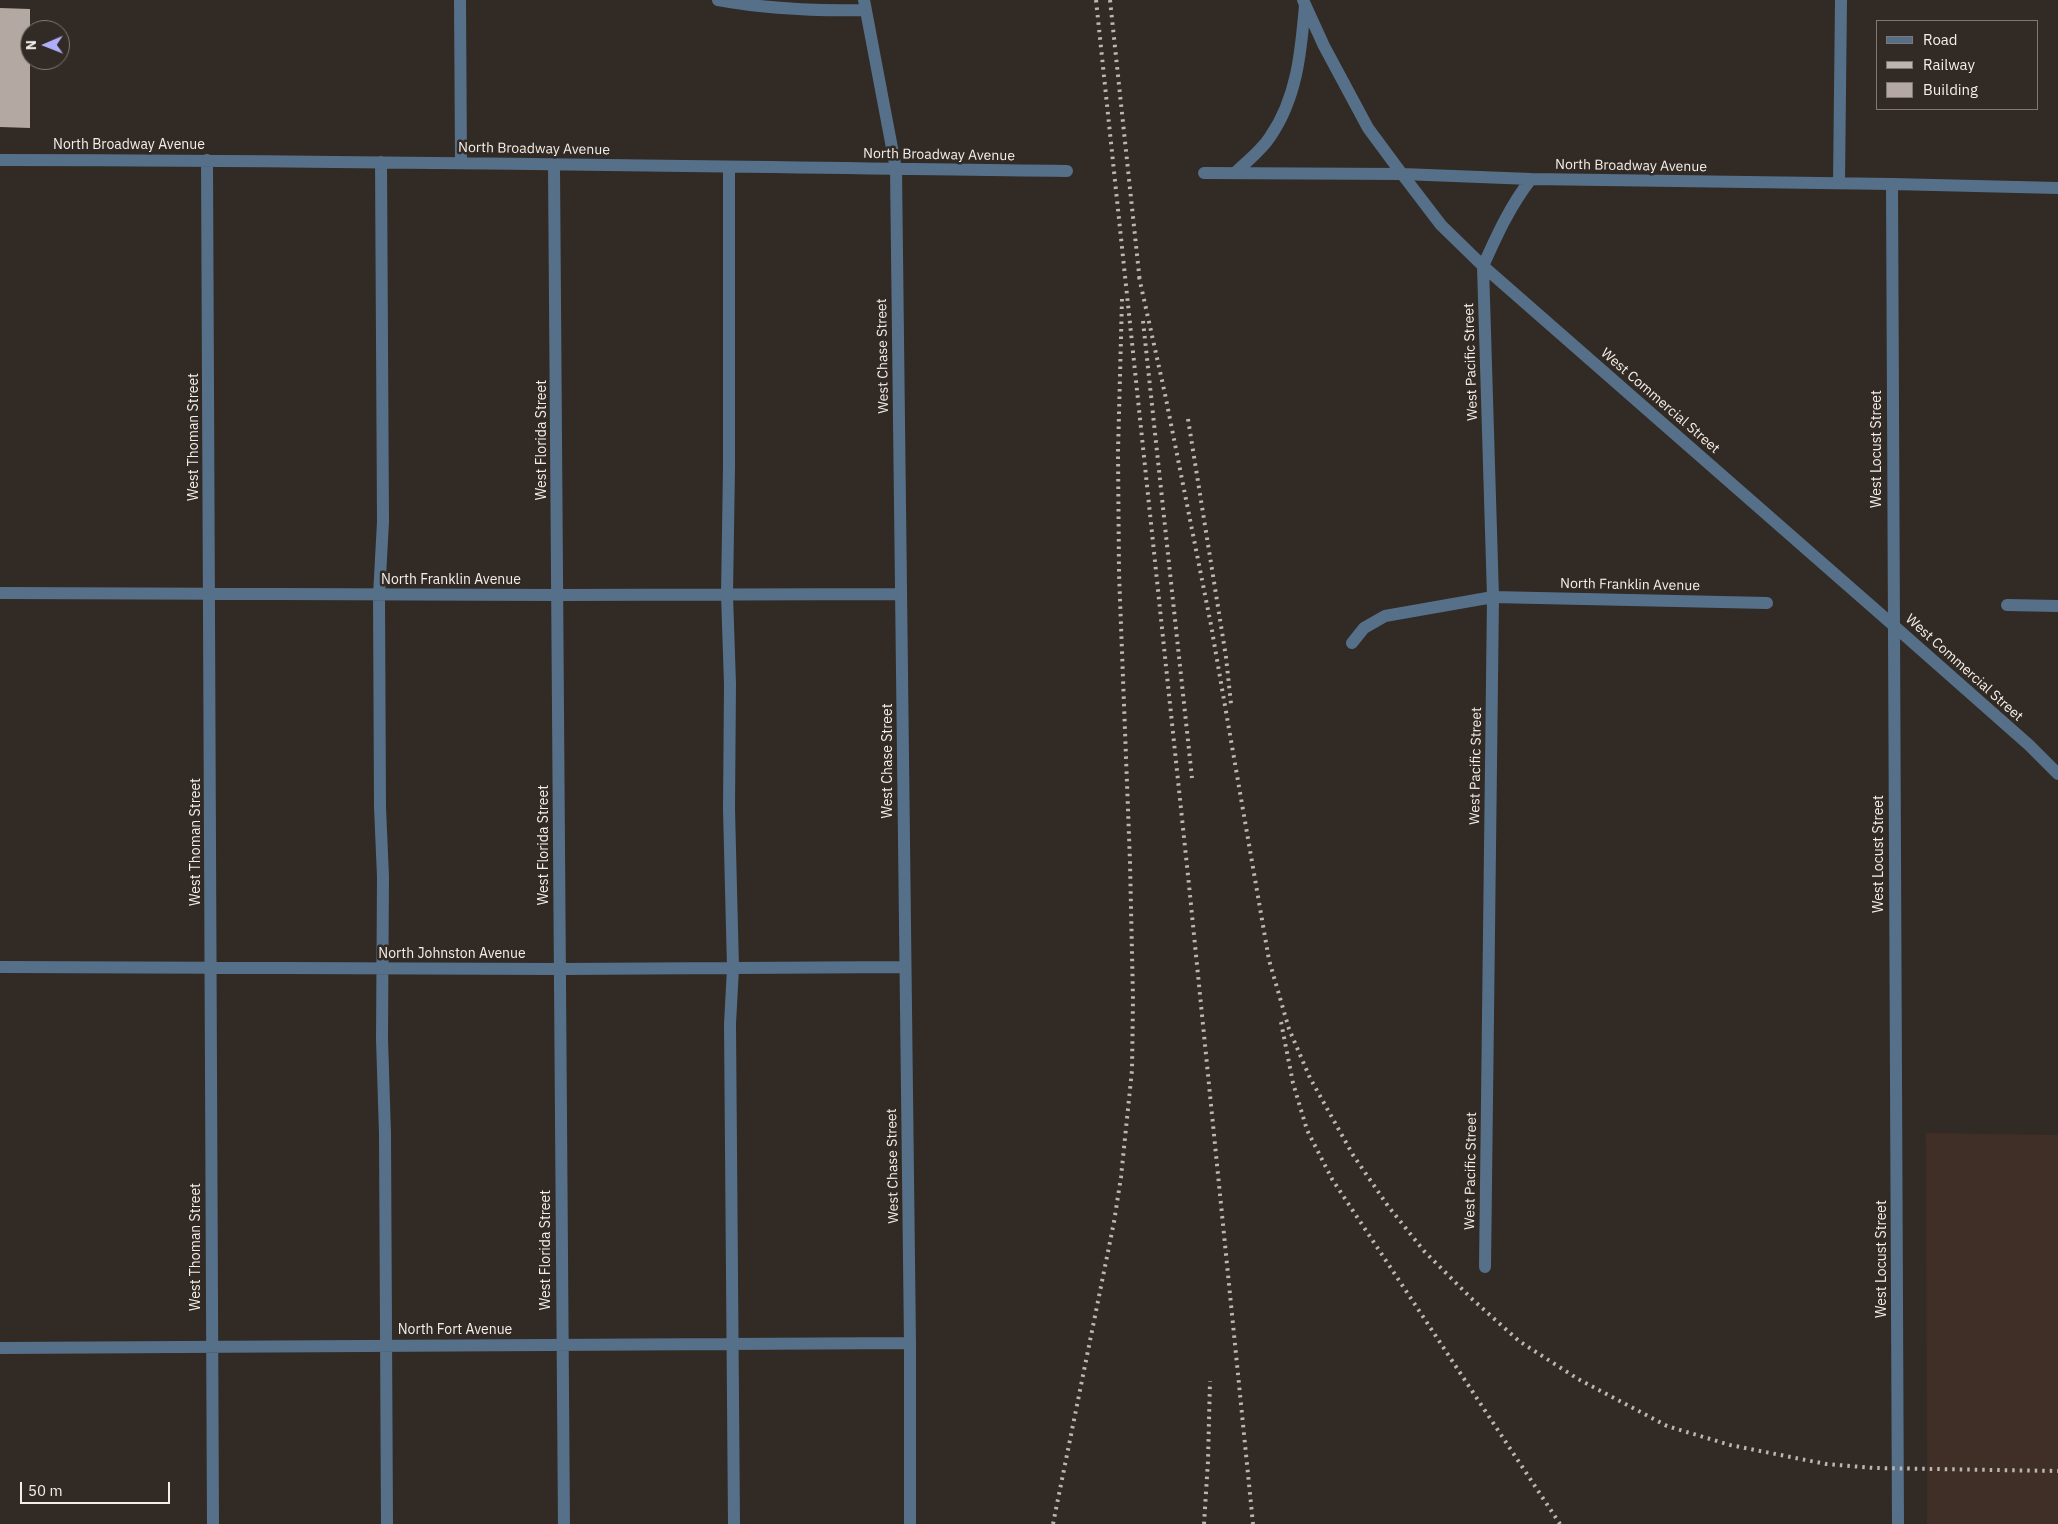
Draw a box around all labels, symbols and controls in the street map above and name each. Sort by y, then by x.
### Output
north arrow [20,20,70,70]
legend [1876,20,2038,110]
text: Road [1923,30,1958,49]
text: N [22,40,40,50]
text: Railway [1923,55,1975,74]
text: Building [1923,80,1978,99]
street label: North Broadway Avenue [53,137,205,153]
street label: North Broadway Avenue [458,139,610,159]
street label: North Broadway Avenue [863,145,1015,165]
street label: North Broadway Avenue [1555,156,1707,176]
street label: West Chase Street [874,298,892,414]
street label: West Pacific Street [1461,303,1481,421]
street label: West Commercial Street [1597,345,1723,457]
street label: West Thoman Street [186,373,202,501]
street label: West Florida Street [534,380,550,500]
street label: West Locust Street [1869,390,1885,508]
street label: North Franklin Avenue [381,572,521,588]
street label: North Franklin Avenue [1560,575,1700,595]
street label: West Commercial Street [1902,611,2026,725]
street label: West Chase Street [880,703,896,819]
street label: West Pacific Street [1467,707,1485,825]
street label: West Thoman Street [188,778,204,906]
street label: West Florida Street [536,785,552,905]
street label: West Locust Street [1871,795,1887,913]
street label: North Johnston Avenue [378,946,526,962]
street label: West Chase Street [884,1108,902,1224]
street label: West Pacific Street [1462,1112,1480,1230]
street label: West Thoman Street [188,1183,204,1311]
street label: West Florida Street [538,1190,554,1310]
street label: West Locust Street [1874,1200,1890,1318]
street label: North Fort Avenue [398,1322,512,1338]
scale bar [22,1472,172,1504]
text: 50 m [28,1481,63,1500]

